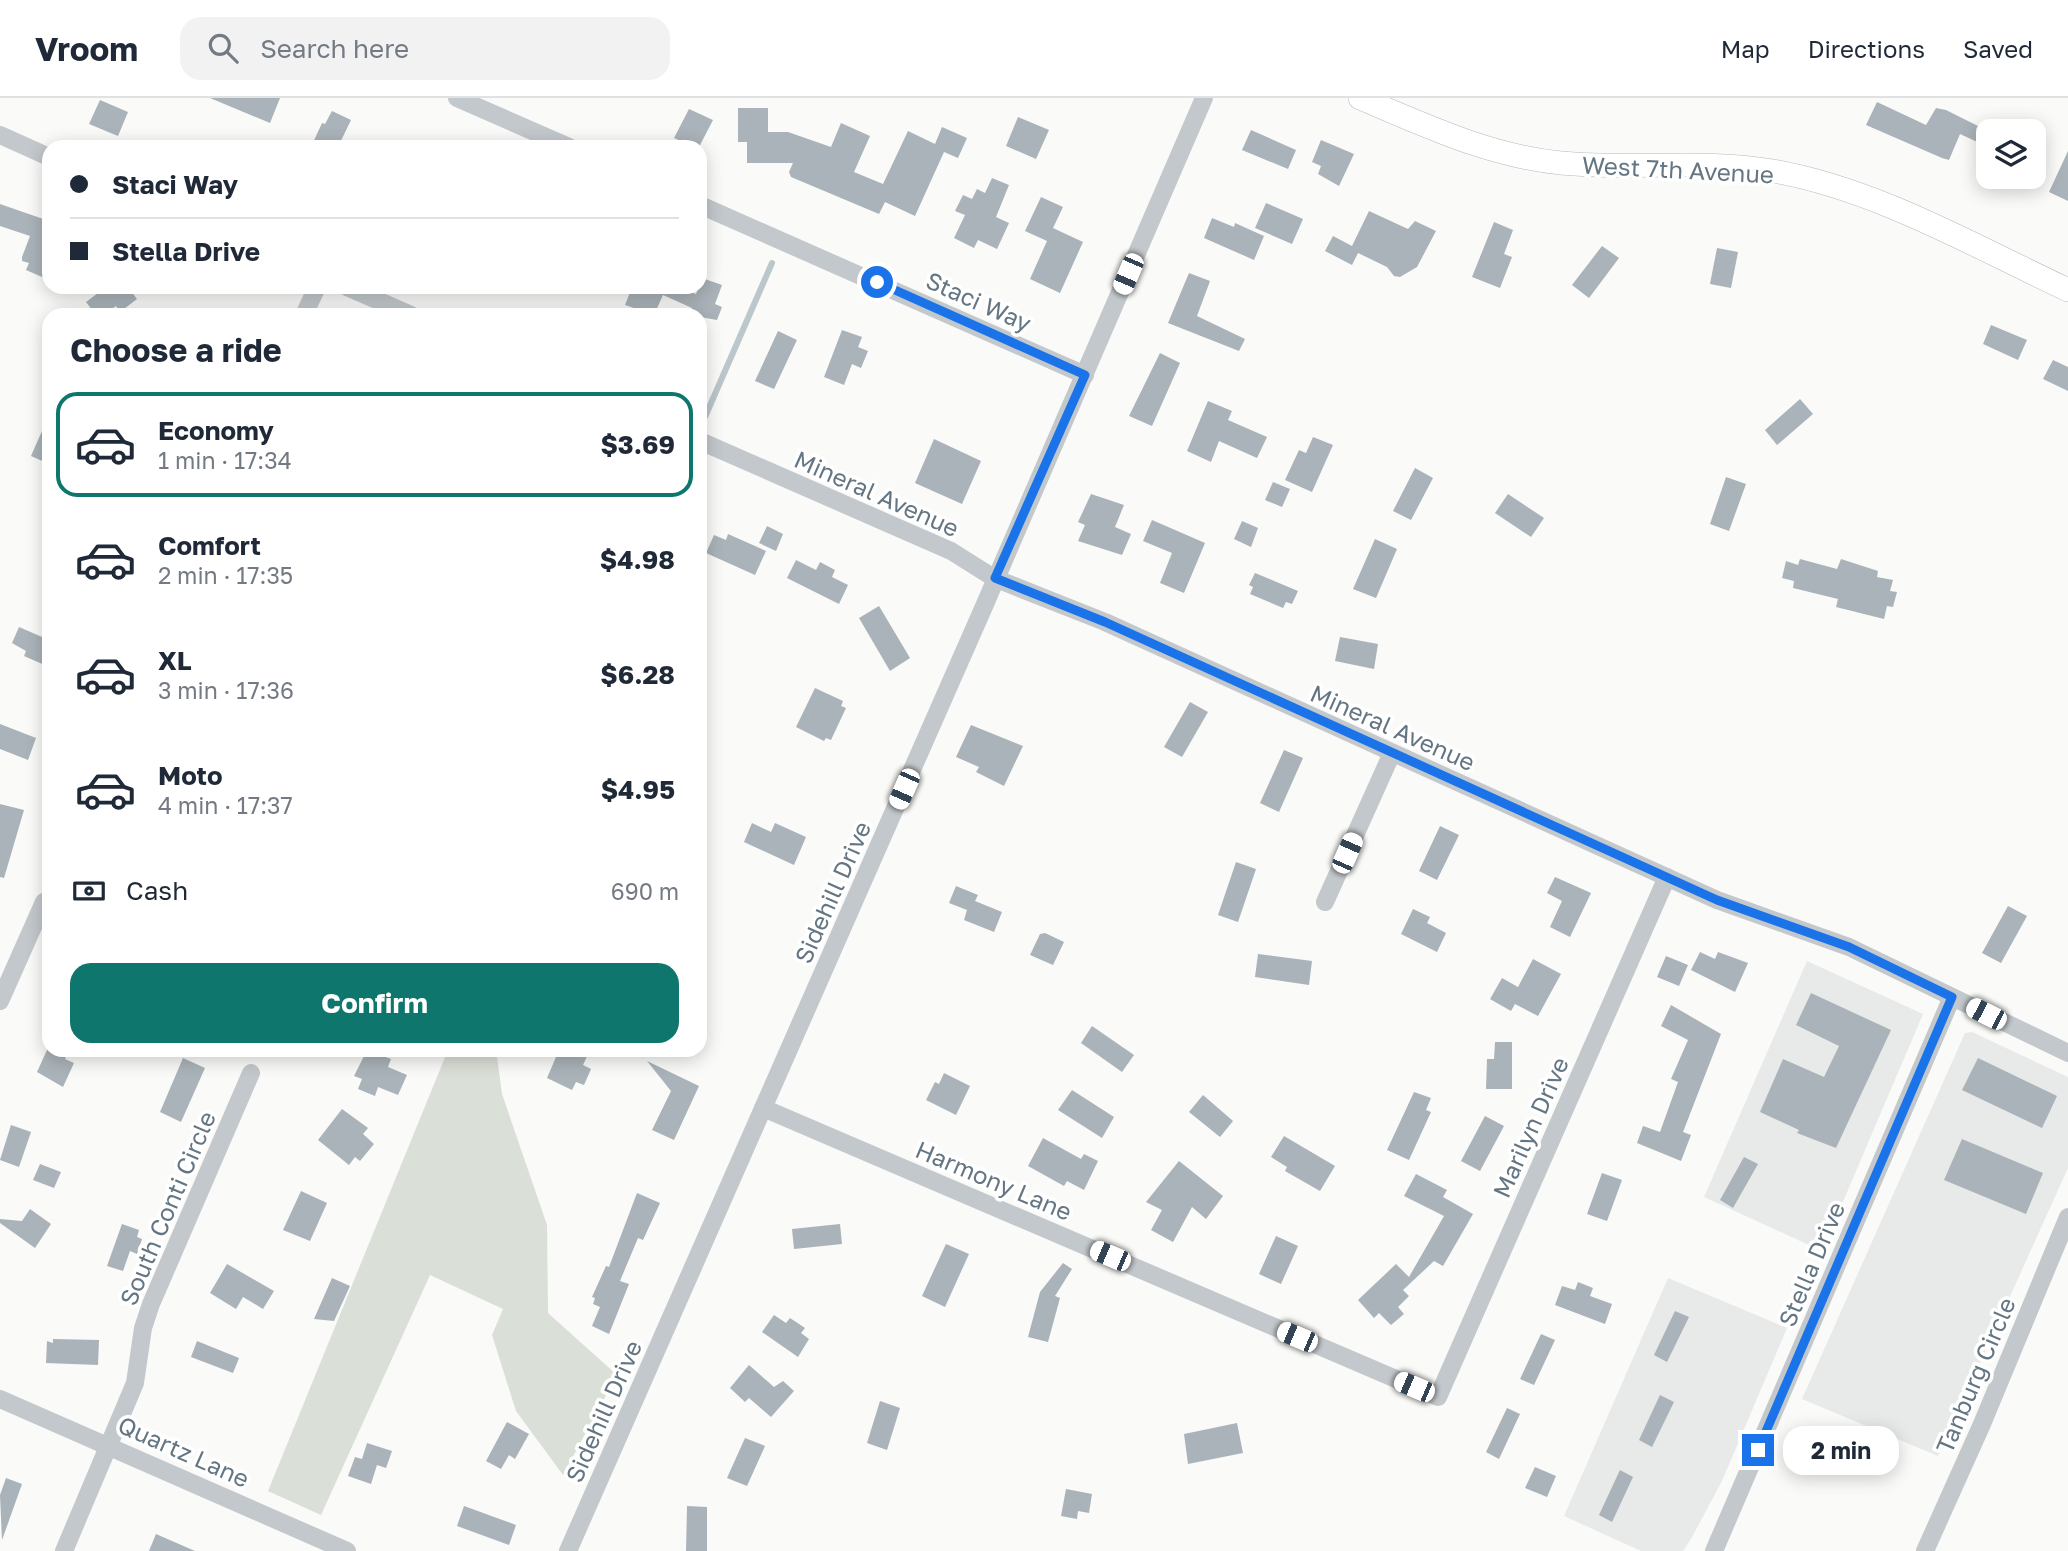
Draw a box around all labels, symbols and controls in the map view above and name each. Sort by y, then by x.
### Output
search box [180,17,670,80]
text: Vroom [35,29,138,68]
icon: search [204,29,242,67]
text: Search here [260,33,409,64]
text: Map [1721,34,1770,63]
text: Directions [1808,34,1925,63]
text: Saved [1963,34,2033,63]
map controls [1976,119,2046,189]
button: layers [1976,119,2046,189]
street label: West 7th Avenue [1581,149,1775,189]
text: Staci Way [112,169,238,200]
text: Stella Drive [112,236,260,267]
car [1111,251,1146,297]
street label: Staci Way [922,265,1036,337]
route start [861,266,893,298]
text: Choose a ride [70,331,282,369]
icon: car [74,413,137,476]
text: Economy [158,415,274,446]
text: $3.69 [600,429,675,460]
street label: Mineral Avenue [790,444,964,542]
text: 1 min · 17:34 [158,446,292,474]
icon: car [74,528,137,591]
text: Comfort [158,530,261,561]
text: $4.98 [600,544,675,575]
text: 2 min · 17:35 [158,561,293,589]
icon: car [74,643,137,706]
text: XL [158,645,192,676]
text: $6.28 [600,659,675,690]
text: 3 min · 17:36 [158,676,294,704]
street label: Mineral Avenue [1306,678,1480,776]
icon: car [74,758,137,821]
text: Moto [158,760,223,791]
car [886,766,923,812]
text: $4.95 [601,774,675,805]
text: 4 min · 17:37 [158,791,293,819]
street label: Sidehill Drive [788,816,876,968]
car [1329,830,1366,876]
icon: cash [70,872,108,910]
text: Cash [126,875,188,906]
text: 690 m [611,877,679,905]
button: Confirm [70,963,679,1043]
car [1963,995,2010,1033]
street label: Marilyn Drive [1486,1052,1574,1202]
street label: South Conti Circle [113,1106,221,1310]
street label: Harmony Lane [912,1134,1076,1226]
street label: Stella Drive [1772,1197,1850,1331]
car [1087,1238,1134,1274]
street label: Tanburg Circle [1929,1293,2021,1457]
car [1274,1319,1321,1355]
street label: Sidehill Drive [559,1335,647,1487]
car [1391,1369,1438,1405]
street label: Quartz Lane [114,1409,254,1493]
callout: 2 min [1782,1426,1898,1474]
route end [1742,1434,1774,1466]
text: 2 min [1811,1436,1871,1464]

